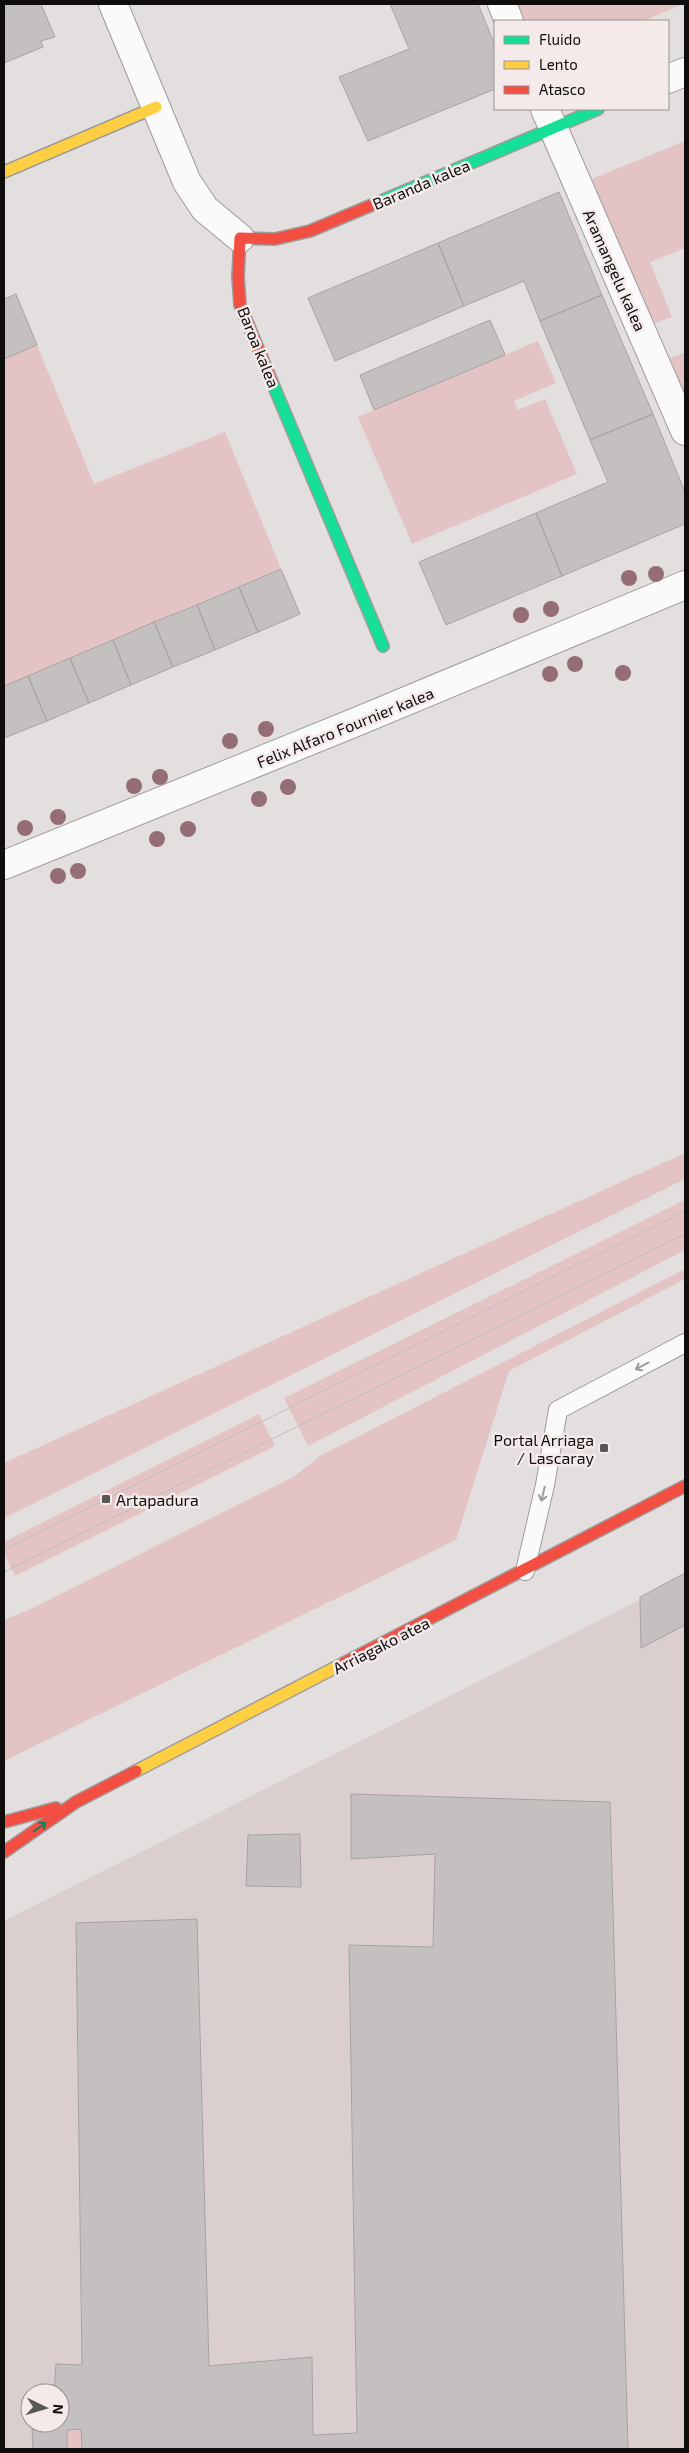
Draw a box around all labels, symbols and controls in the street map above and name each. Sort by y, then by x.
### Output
legend [494,20,669,110]
text: Fluido [539,30,581,48]
text: Lento [539,55,578,73]
text: Atasco [539,80,585,98]
street label: Baranda kalea [370,155,472,213]
street label: Aramangelu kalea [580,206,650,334]
street label: Baroa kalea [234,304,284,390]
street label: Felix Alfaro Fournier kalea [254,683,436,771]
one-way arrow [635,1362,650,1371]
place label: Portal Arriaga / Lascaray [494,1430,595,1467]
marker: Portal Arriaga / Lascaray [598,1442,610,1454]
one-way arrow [538,1485,547,1501]
place label: Artapadura [116,1490,199,1509]
marker: Artapadura [100,1493,112,1505]
street label: Arriagako atea [329,1612,433,1678]
one-way arrow [33,1822,47,1833]
north arrow [20,2383,70,2433]
text: N [50,2403,67,2415]

